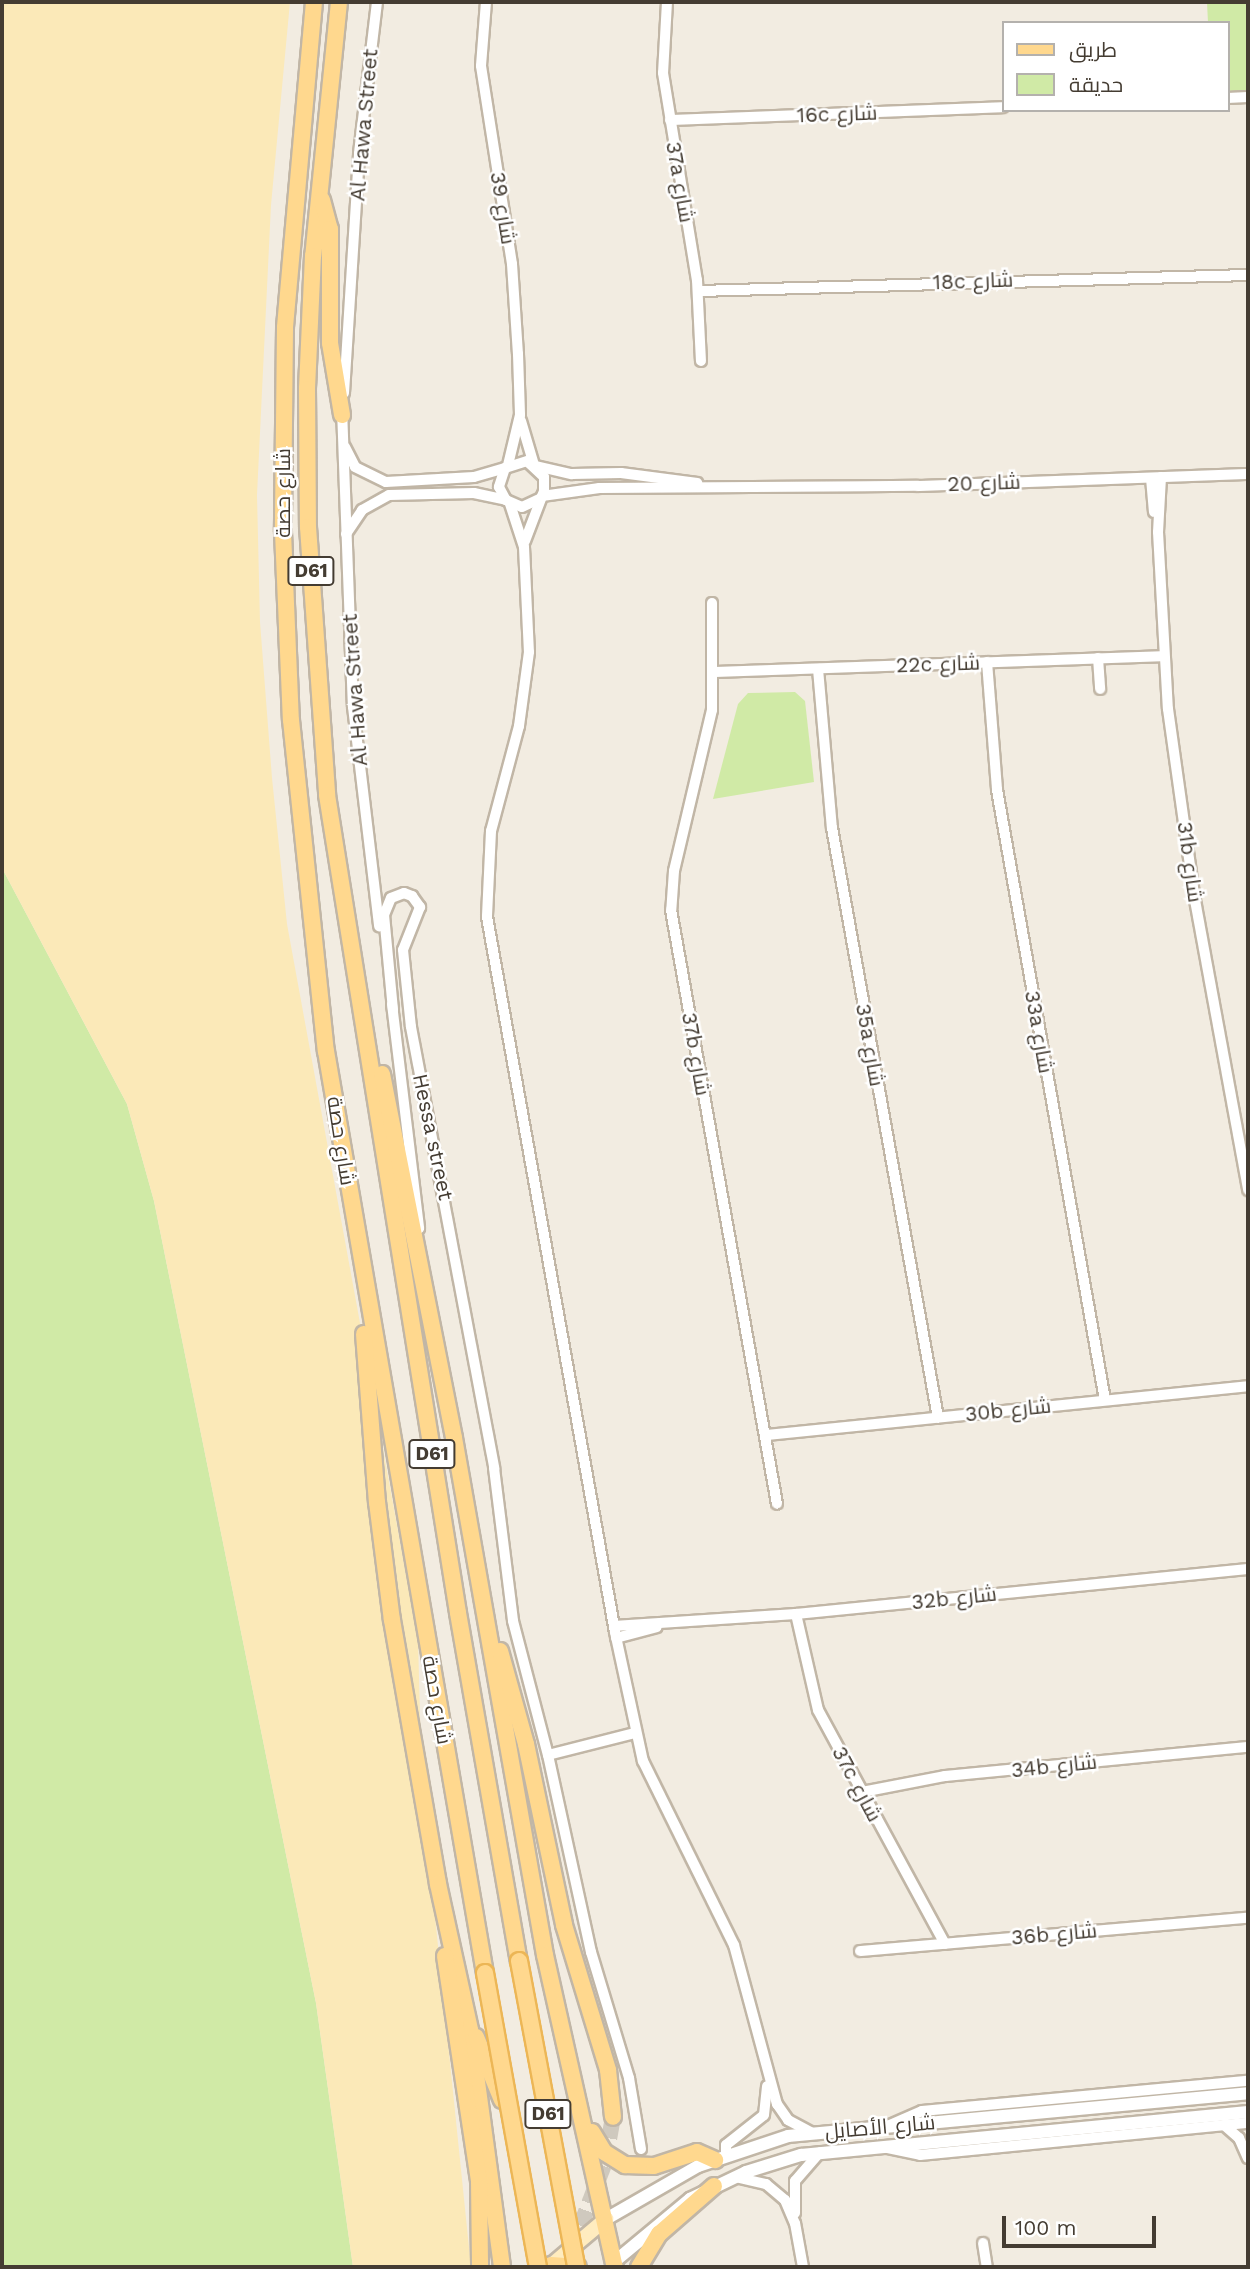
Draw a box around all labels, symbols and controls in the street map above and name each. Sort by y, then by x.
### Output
legend [1002,21,1229,112]
text: طريق [1069,37,1117,62]
street label: Al Hawa Street [345,47,383,203]
text: حديقة [1069,72,1123,97]
street label: 16c شارع [796,100,878,128]
street label: 37a شارع [660,139,700,225]
street label: شارع 39 [485,170,521,246]
street label: 18c شارع [932,267,1014,295]
street label: شارع حصة [270,448,296,538]
street label: شارع 20 [947,469,1021,497]
road number: D61 [286,556,336,586]
street label: Al Hawa Street [337,612,373,768]
street label: 22c شارع [896,650,980,678]
street label: 31b شارع [1172,820,1208,904]
street label: 33a شارع [1019,988,1059,1076]
street label: 35a شارع [850,1001,890,1089]
street label: 37b شارع [676,1010,716,1098]
street label: Hessa street [407,1071,459,1203]
street label: شارع حصة [322,1095,360,1187]
street label: 30b شارع [964,1393,1052,1427]
road number: D61 [408,1438,457,1470]
street label: 32b شارع [910,1581,998,1615]
street label: شارع حصة [417,1654,457,1746]
street label: 37c شارع [827,1742,887,1826]
street label: 34b شارع [1010,1749,1098,1783]
street label: 36b شارع [1010,1918,1098,1950]
road number: D61 [524,2098,572,2130]
street label: شارع الأصايل [824,2110,936,2144]
scale bar [1005,2202,1159,2246]
text: 100 m [1015,2215,1077,2240]

